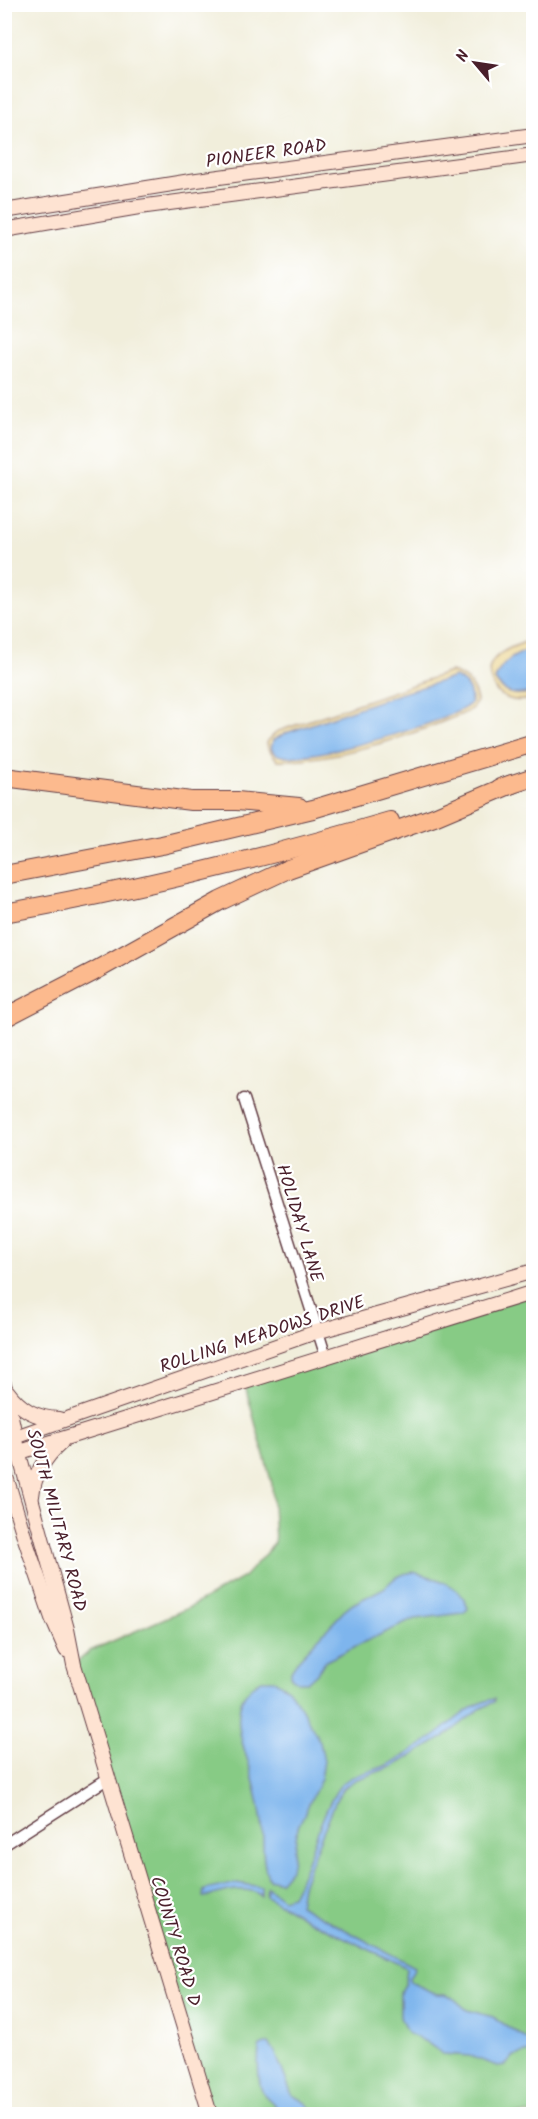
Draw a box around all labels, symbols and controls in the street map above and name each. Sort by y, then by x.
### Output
north arrow [445,33,505,93]
text: N [450,46,477,67]
street label: PIONEER ROAD [204,132,329,177]
street label: HOLIDAY LANE [267,1161,330,1287]
street label: ROLLING MEADOWS DRIVE [156,1288,369,1382]
street label: SOUTH MILITARY ROAD [17,1426,94,1615]
street label: COUNTY ROAD D [141,1873,208,2011]

